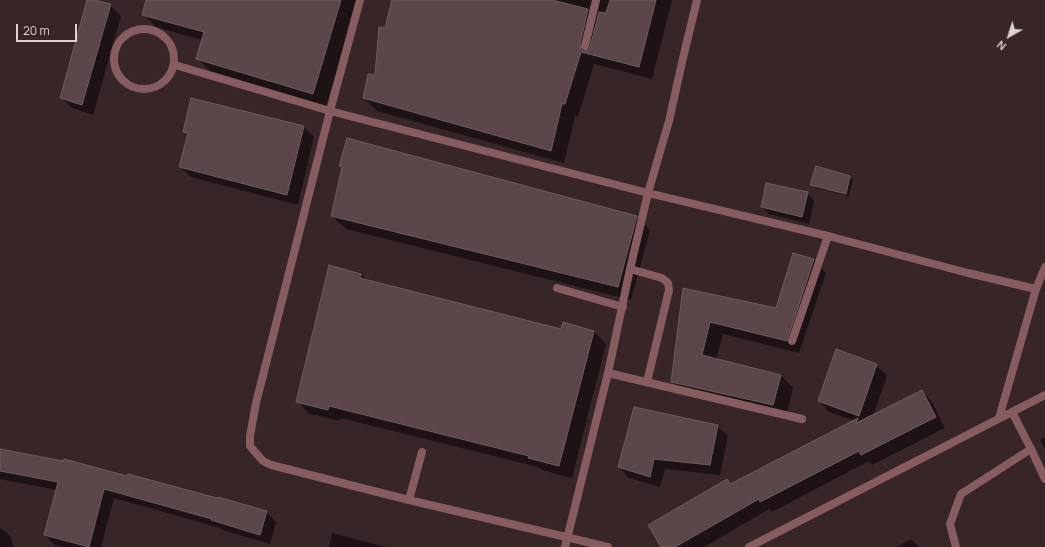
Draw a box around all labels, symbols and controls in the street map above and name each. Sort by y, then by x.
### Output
scale bar [18,16,79,42]
north arrow [989,16,1029,56]
text: 20 m [23,22,50,39]
text: N [993,37,1009,54]

